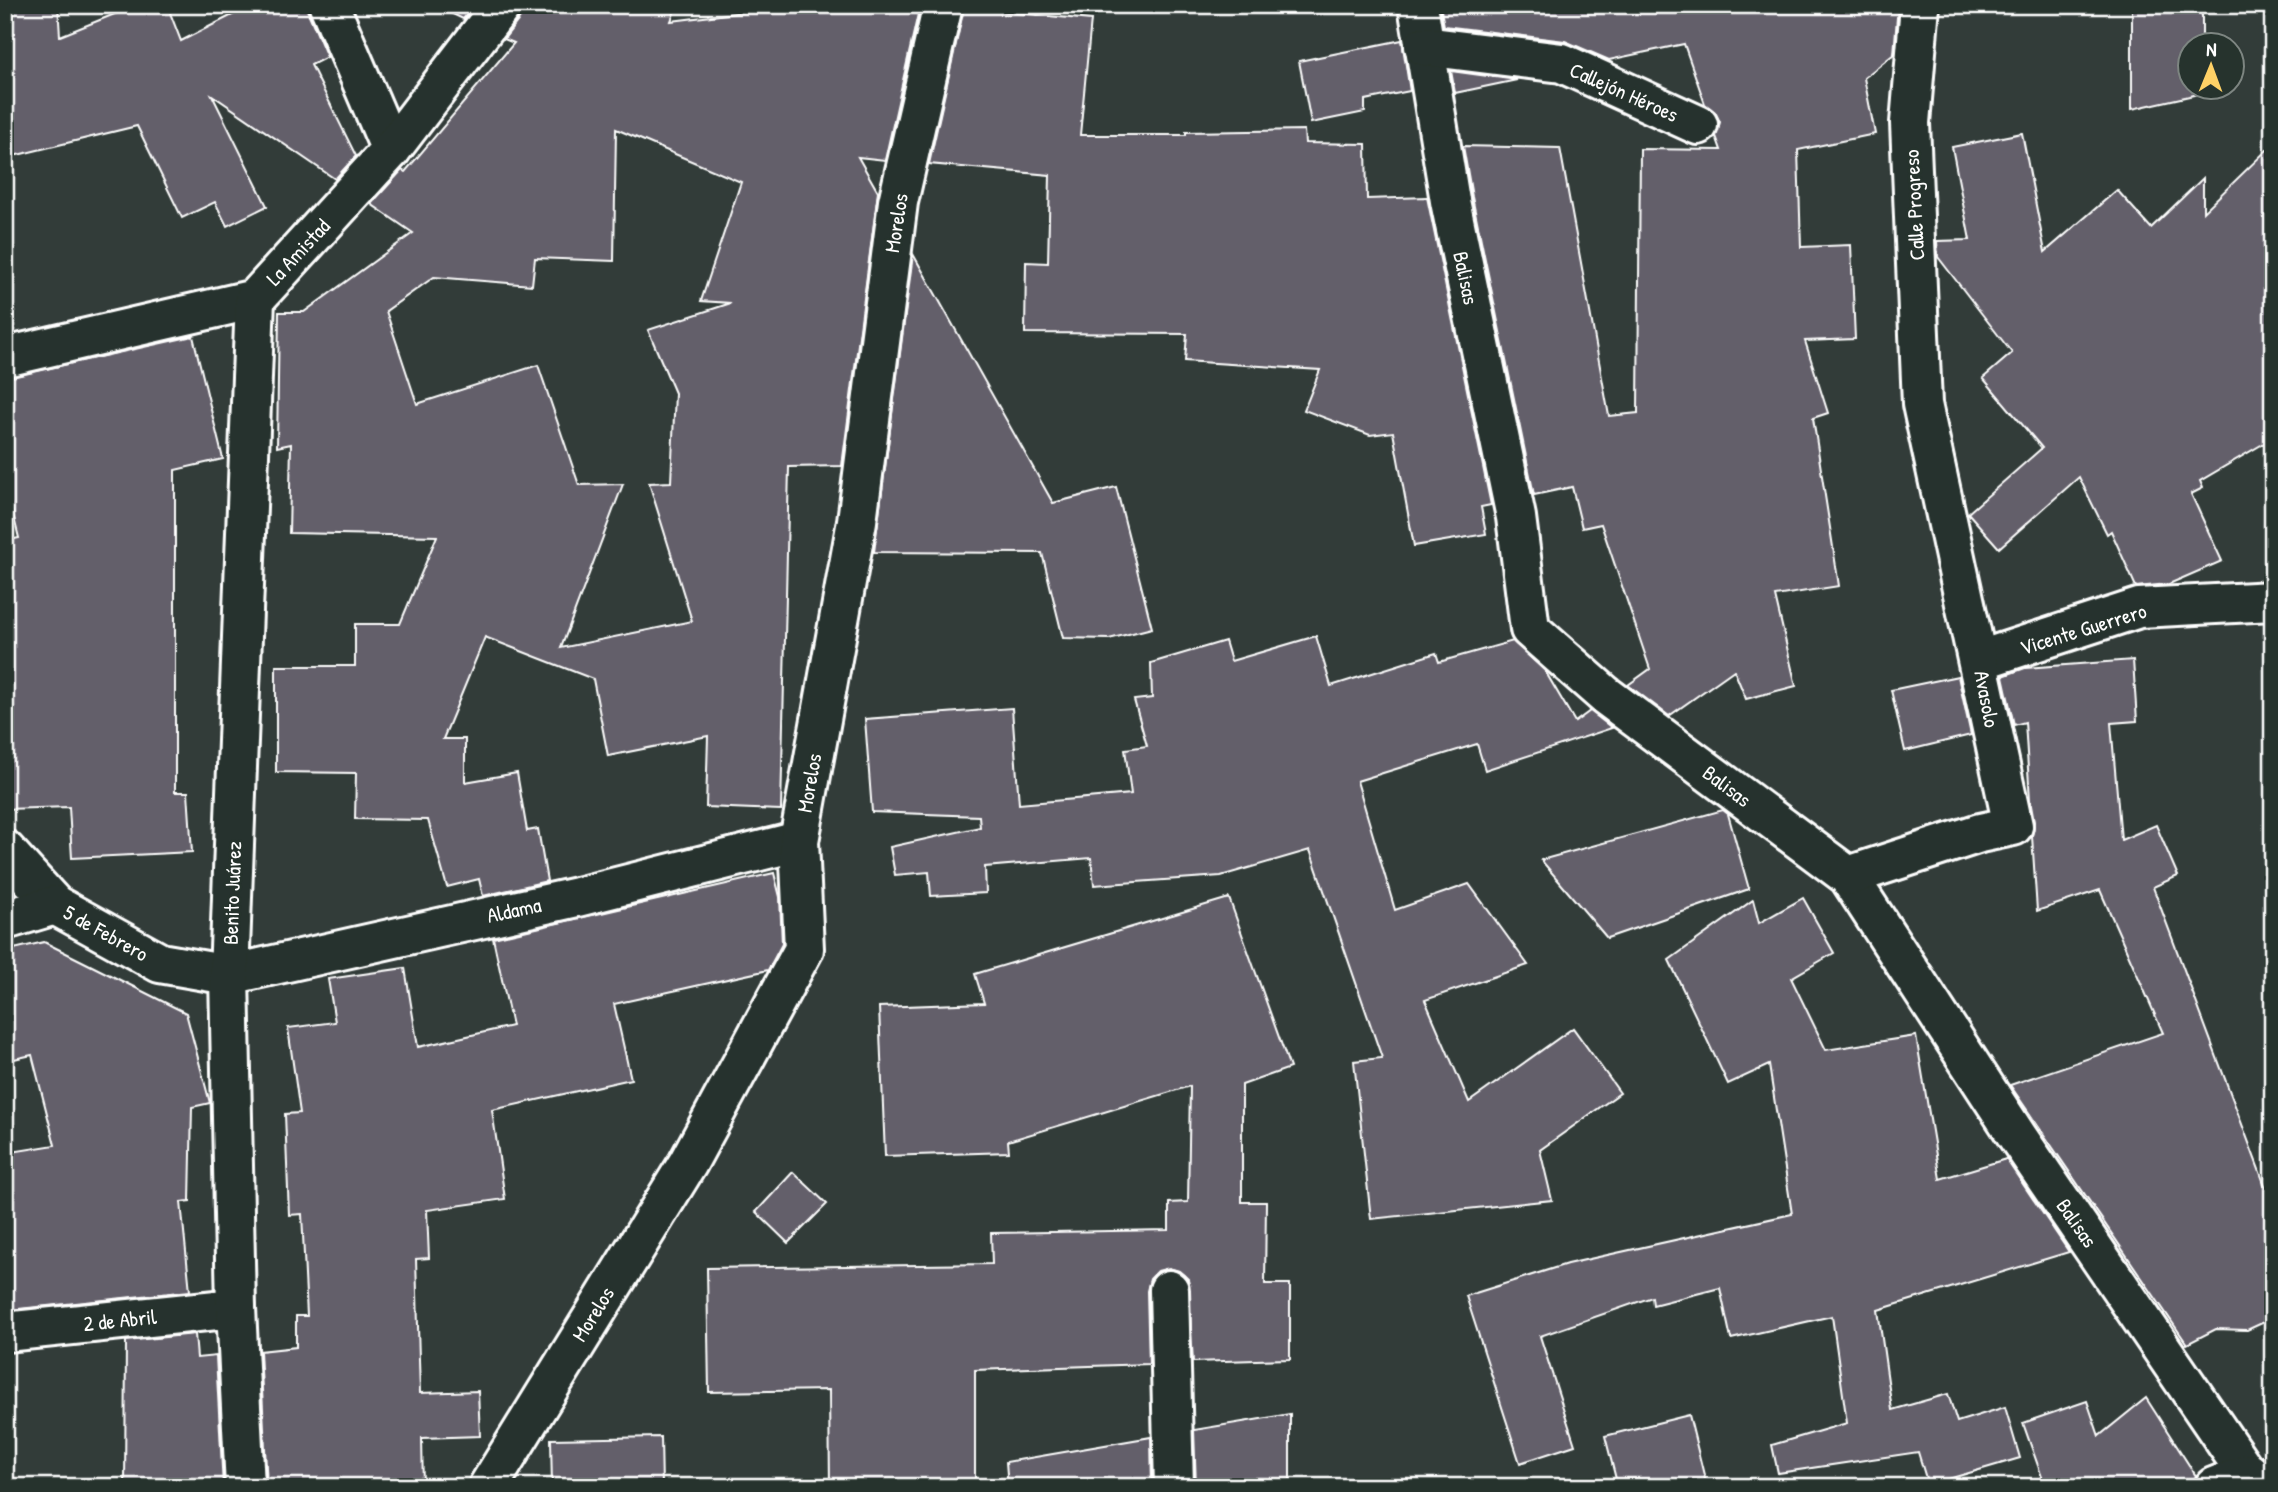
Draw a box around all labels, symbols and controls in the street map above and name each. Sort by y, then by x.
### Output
north arrow [2176,32,2246,102]
text: N [2206,36,2217,62]
street label: Callejón Héroes [1565,55,1683,129]
street label: Calle Progreso [1897,149,1931,261]
street label: Morelos [877,191,915,255]
street label: La Amistad [259,212,337,292]
street label: Balisas [1446,249,1486,307]
street label: Vicente Guerrero [2016,596,2150,662]
street label: Avasolo [1967,668,2007,730]
street label: Morelos [790,751,828,815]
street label: Balisas [1697,758,1757,814]
street label: Benito Juárez [216,841,248,945]
street label: Aldama [484,890,544,930]
street label: 5 de Febrero [58,898,154,968]
street label: Balisas [2050,1193,2104,1253]
street label: Morelos [565,1281,621,1347]
street label: 2 de Abril [82,1302,158,1338]

